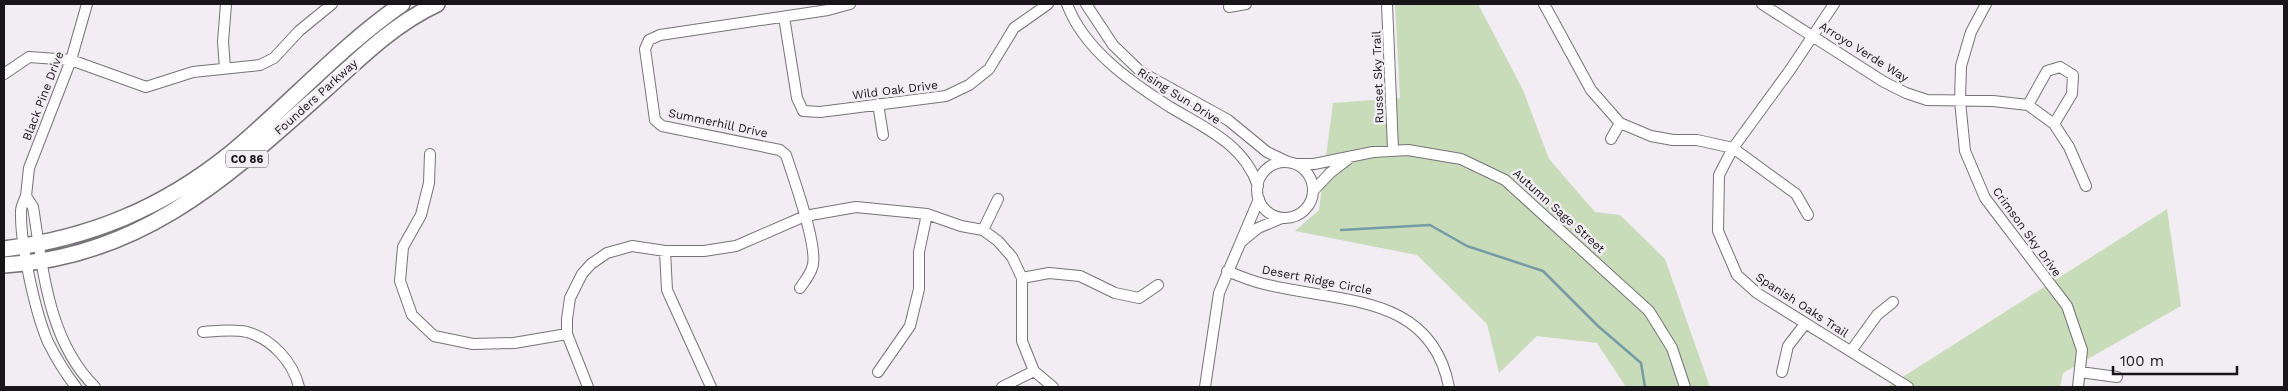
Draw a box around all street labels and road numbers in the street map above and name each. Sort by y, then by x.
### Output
street label: Arroyo Verde Way [1817,19,1912,85]
street label: Russet Sky Trail [1369,30,1387,124]
street label: Black Pine Drive [20,49,66,143]
street label: Founders Parkway [272,56,361,138]
street label: Rising Sun Drive [1135,65,1223,127]
street label: Wild Oak Drive [851,78,939,102]
street label: Summerhill Drive [667,106,769,140]
road number: CO 86 [226,150,268,168]
street label: Autumn Sage Street [1510,166,1608,256]
street label: Crimson Sky Drive [1990,185,2064,280]
street label: Desert Ridge Circle [1261,262,1373,298]
street label: Spanish Oaks Trail [1753,270,1851,340]

